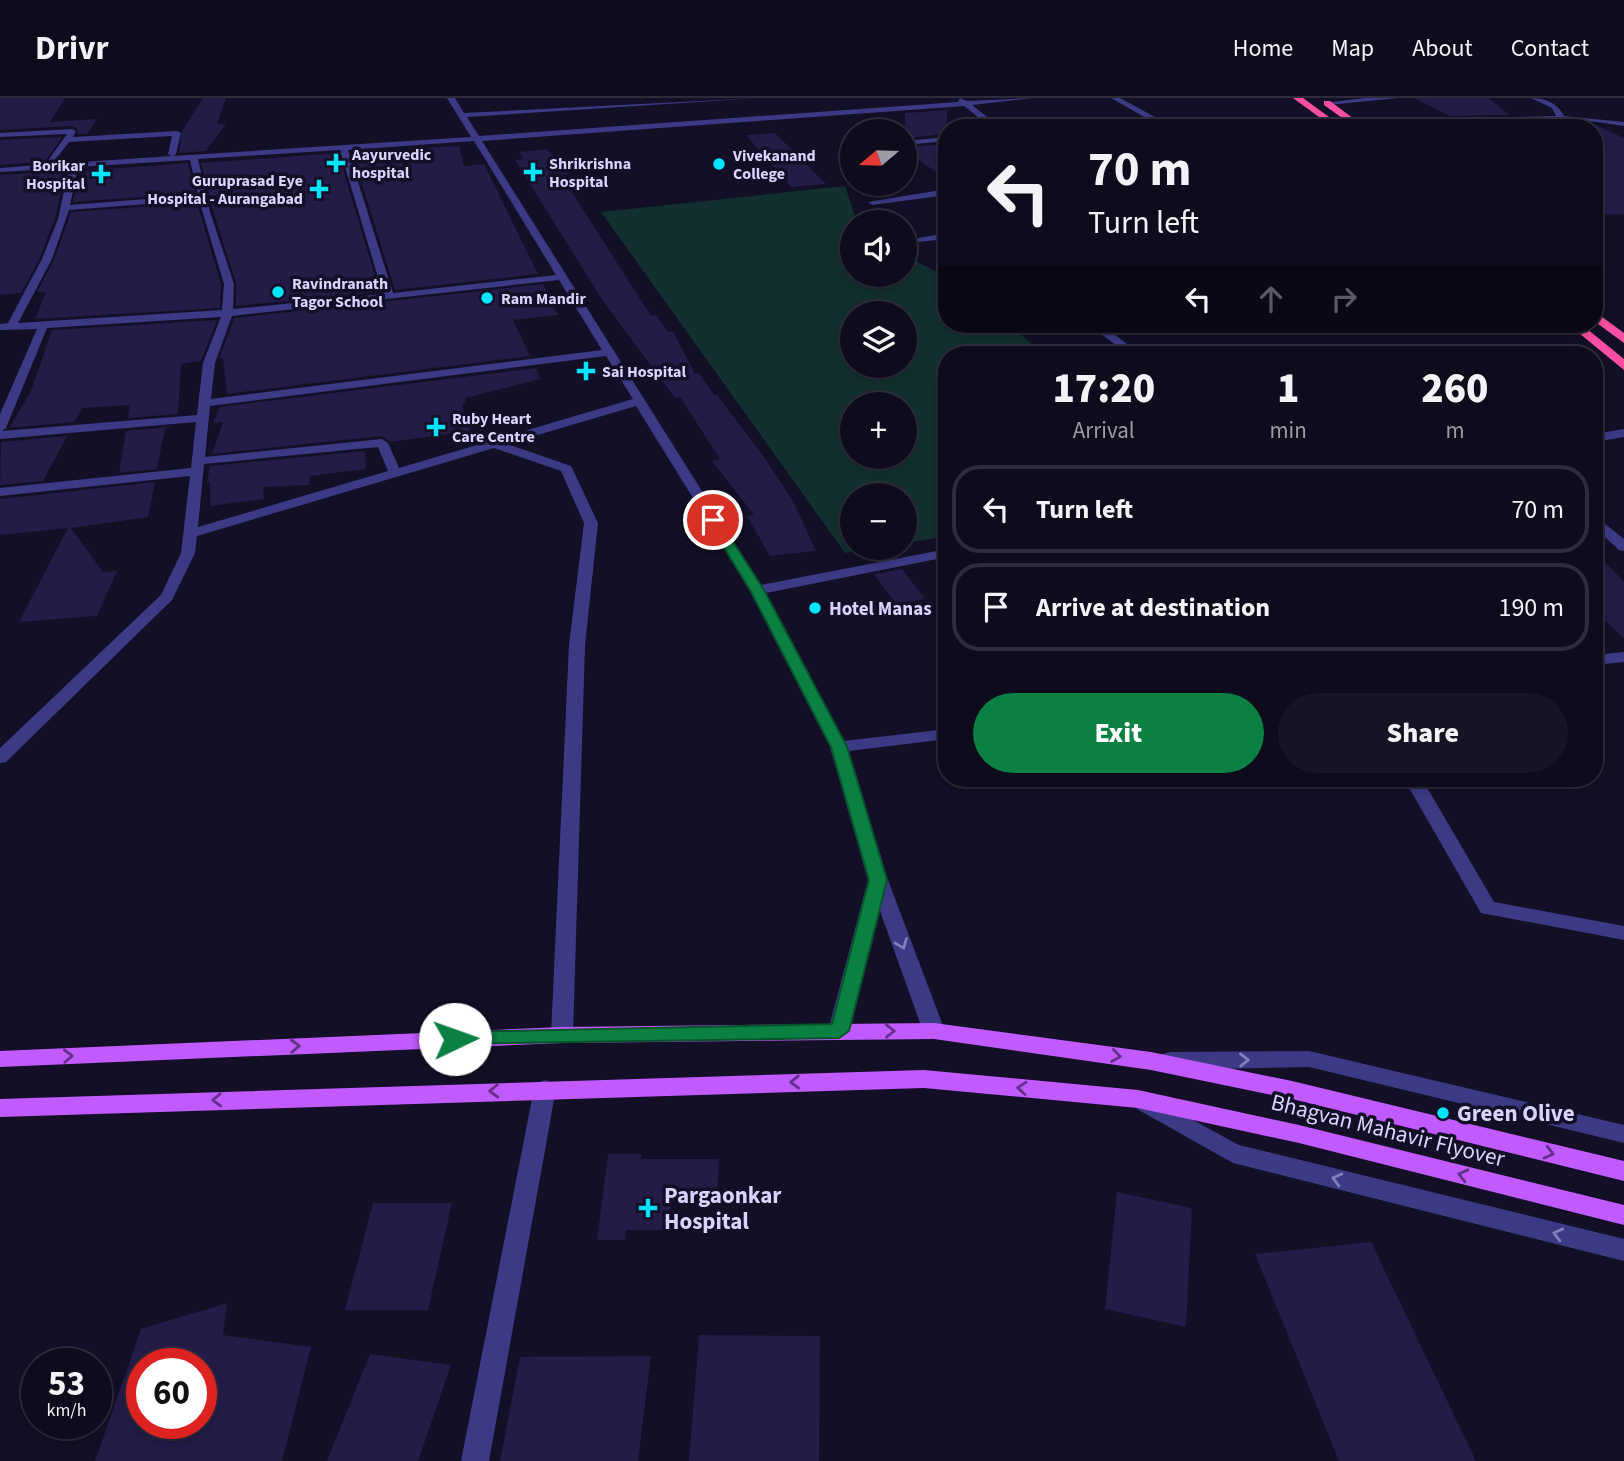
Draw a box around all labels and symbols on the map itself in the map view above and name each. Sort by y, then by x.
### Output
north arrow [840,119,917,196]
place label: Aayurvedic hospital [351,144,432,184]
place label: Vivekanand College [732,145,816,185]
marker: Aayurvedic hospital [326,153,346,173]
place label: Shrikrishna Hospital [549,153,631,193]
place label: Borikar Hospital [26,155,86,195]
marker: Vivekanand College [711,156,727,172]
marker: Shrikrishna Hospital [523,162,543,182]
marker: Borikar Hospital [91,164,111,184]
place label: Guruprasad Eye Hospital - Aurangabad [147,170,303,210]
marker: Guruprasad Eye Hospital - Aurangabad [309,179,329,199]
place label: Ravindranath Tagor School [292,273,388,313]
marker: Ravindranath Tagor School [270,284,286,300]
place label: Ram Mandir [501,288,586,310]
marker: Ram Mandir [479,290,495,306]
marker: Sai Hospital [576,361,596,381]
place label: Sai Hospital [602,361,686,383]
place label: Ruby Heart Care Centre [452,408,535,448]
marker: Ruby Heart Care Centre [426,417,446,437]
pin [683,490,743,550]
place label: Hotel Manas [829,596,932,623]
marker: Hotel Manas [807,600,823,616]
one-way arrow [894,938,908,950]
position arrow [418,1002,492,1076]
one-way arrow [885,1023,896,1039]
one-way arrow [290,1038,301,1053]
one-way arrow [63,1048,74,1063]
one-way arrow [1110,1049,1122,1064]
one-way arrow [1238,1052,1249,1067]
one-way arrow [789,1075,800,1090]
one-way arrow [1016,1081,1027,1096]
one-way arrow [488,1083,499,1098]
street label: Bhagvan Mahavir Flyover [1267,1085,1509,1176]
one-way arrow [212,1093,223,1108]
place label: Green Olive [1457,1097,1575,1130]
marker: Green Olive [1435,1105,1451,1121]
one-way arrow [1543,1145,1555,1159]
one-way arrow [1457,1168,1469,1183]
one-way arrow [1331,1173,1343,1187]
place label: Pargaonkar Hospital [664,1179,782,1238]
marker: Pargaonkar Hospital [638,1198,658,1218]
one-way arrow [1552,1228,1564,1242]
speed limit sign: 60 [126,1348,217,1439]

